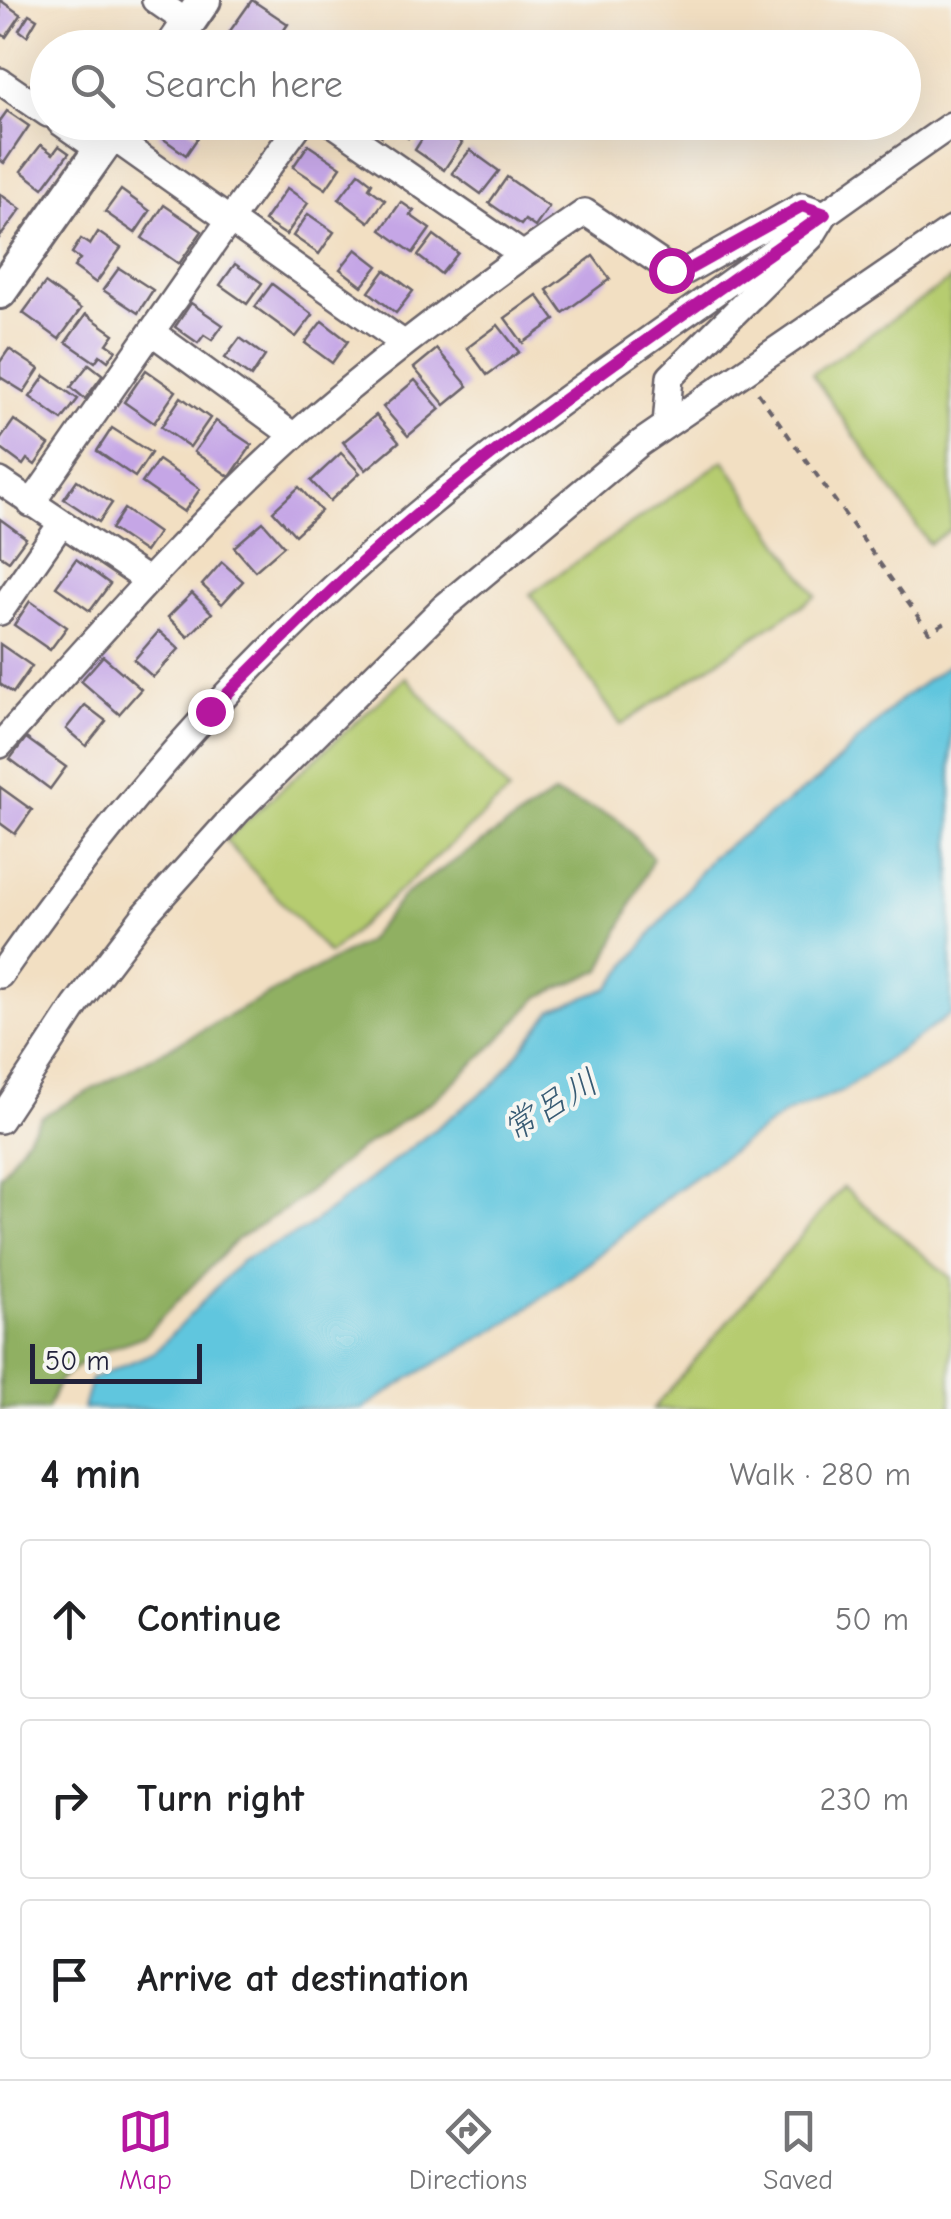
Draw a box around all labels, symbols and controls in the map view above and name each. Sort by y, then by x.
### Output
search box [30,30,921,140]
icon: search [65,58,120,113]
text: Search here [145,63,343,107]
route start [649,248,695,294]
route end [188,689,234,735]
water label: 常呂川 [495,1061,606,1150]
scale bar [30,1339,202,1384]
text: 50 m [45,1345,110,1377]
text: 4 min [40,1450,141,1499]
text: Walk · 280 m [730,1456,911,1493]
icon: ahead [42,1592,97,1647]
text: Continue [137,1597,281,1641]
text: 50 m [835,1601,909,1638]
icon: right [42,1772,97,1827]
text: Turn right [137,1777,304,1821]
text: 230 m [819,1781,909,1818]
icon: arrive [42,1952,97,2007]
text: Arrive at destination [137,1957,469,2001]
tab: Map [118,2104,173,2196]
tab: Directions [409,2104,527,2196]
tab: Saved [763,2104,833,2196]

